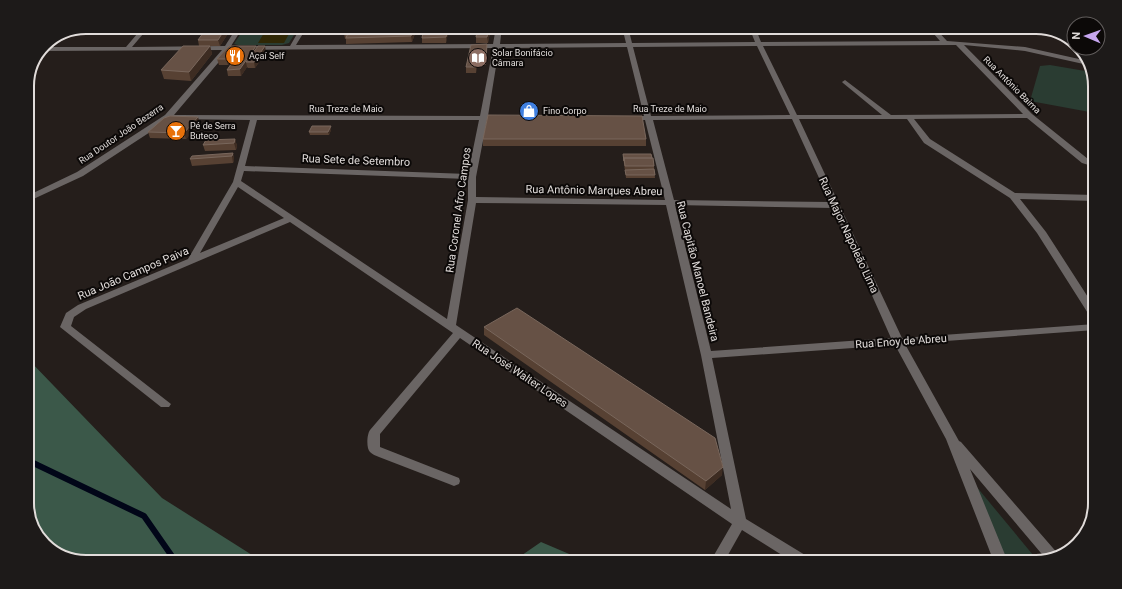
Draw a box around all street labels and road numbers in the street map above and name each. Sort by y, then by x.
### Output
street label: Rua Antônio Baima [981,54,1043,116]
street label: Rua Doutor João Bezerra [77,102,165,166]
street label: Rua Treze de Maio [309,104,383,114]
street label: Rua Treze de Maio [633,104,707,114]
street label: Rua Coronel Afro Campos [443,146,474,274]
street label: Rua Sete de Setembro [302,152,410,169]
street label: Rua Major Napoleão Lima [816,175,881,295]
street label: Rua Antônio Marques Abreu [525,183,663,198]
street label: Rua Capitão Manoel Bandeira [674,199,721,343]
street label: Rua João Campos Paiva [76,244,191,303]
street label: Rua Enoy de Abreu [855,332,947,351]
street label: Rua José Walter Lopes [470,337,570,410]

